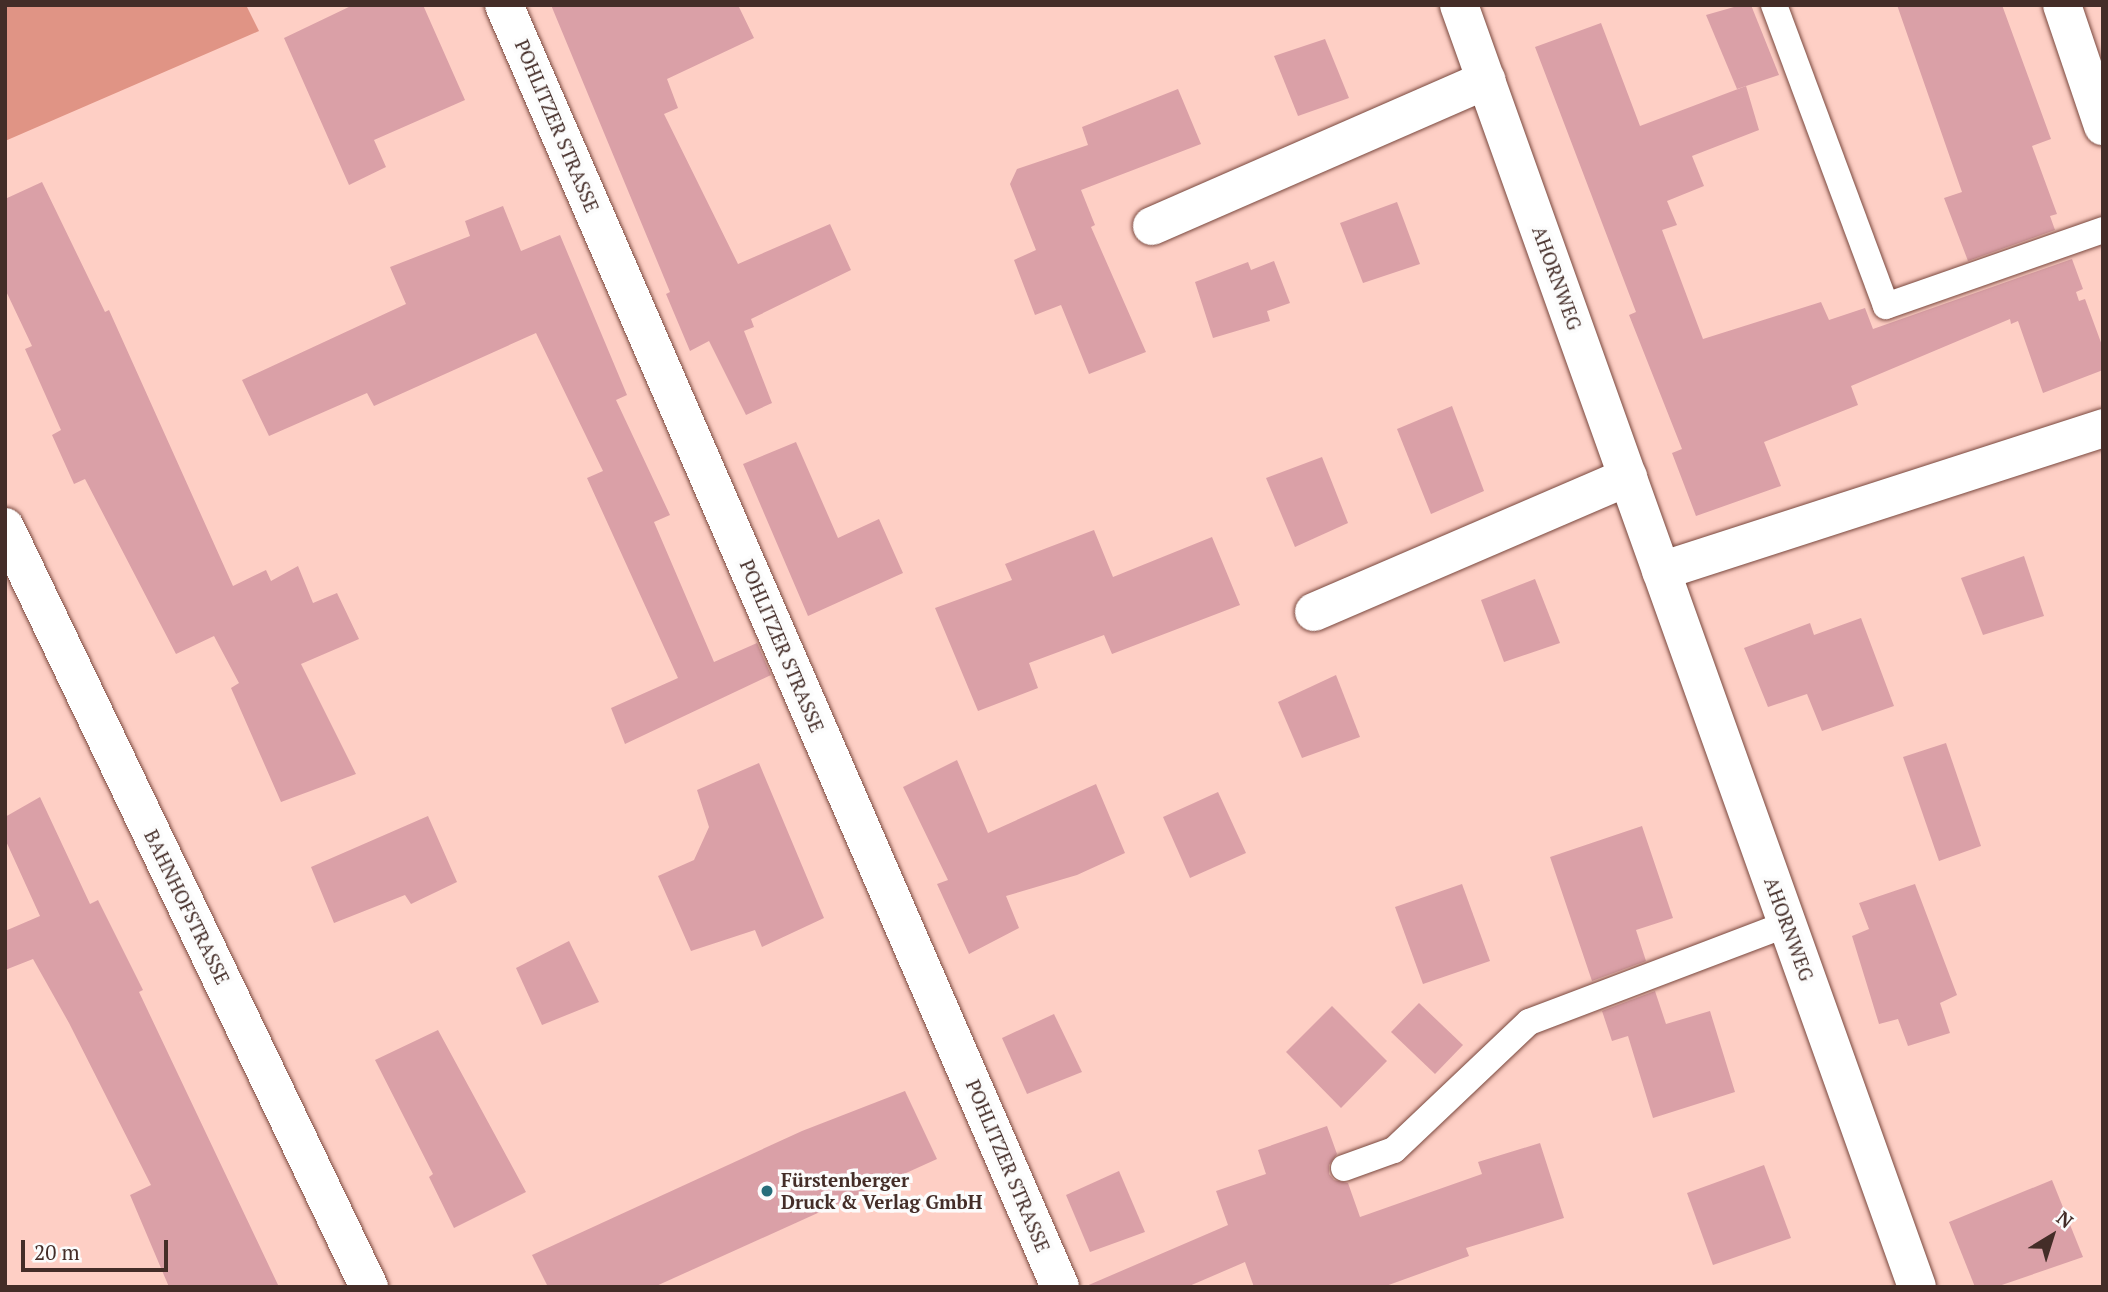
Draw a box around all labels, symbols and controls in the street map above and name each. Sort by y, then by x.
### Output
street label: POHLITZER STRASSE [510,36,604,216]
street label: AHORNWEG [1528,223,1586,333]
street label: POHLITZER STRASSE [735,556,829,736]
street label: BAHNHOFSTRASSE [140,826,234,988]
street label: AHORNWEG [1760,874,1818,984]
street label: POHLITZER STRASSE [961,1076,1055,1256]
place label: Fürstenberger Druck & Verlag GmbH [781,1169,983,1213]
marker: Fürstenberger Druck & Verlag GmbH [759,1183,775,1199]
north arrow [2017,1201,2087,1271]
text: N [2052,1205,2079,1233]
scale bar [24,1226,172,1270]
text: 20 m [34,1238,80,1266]

